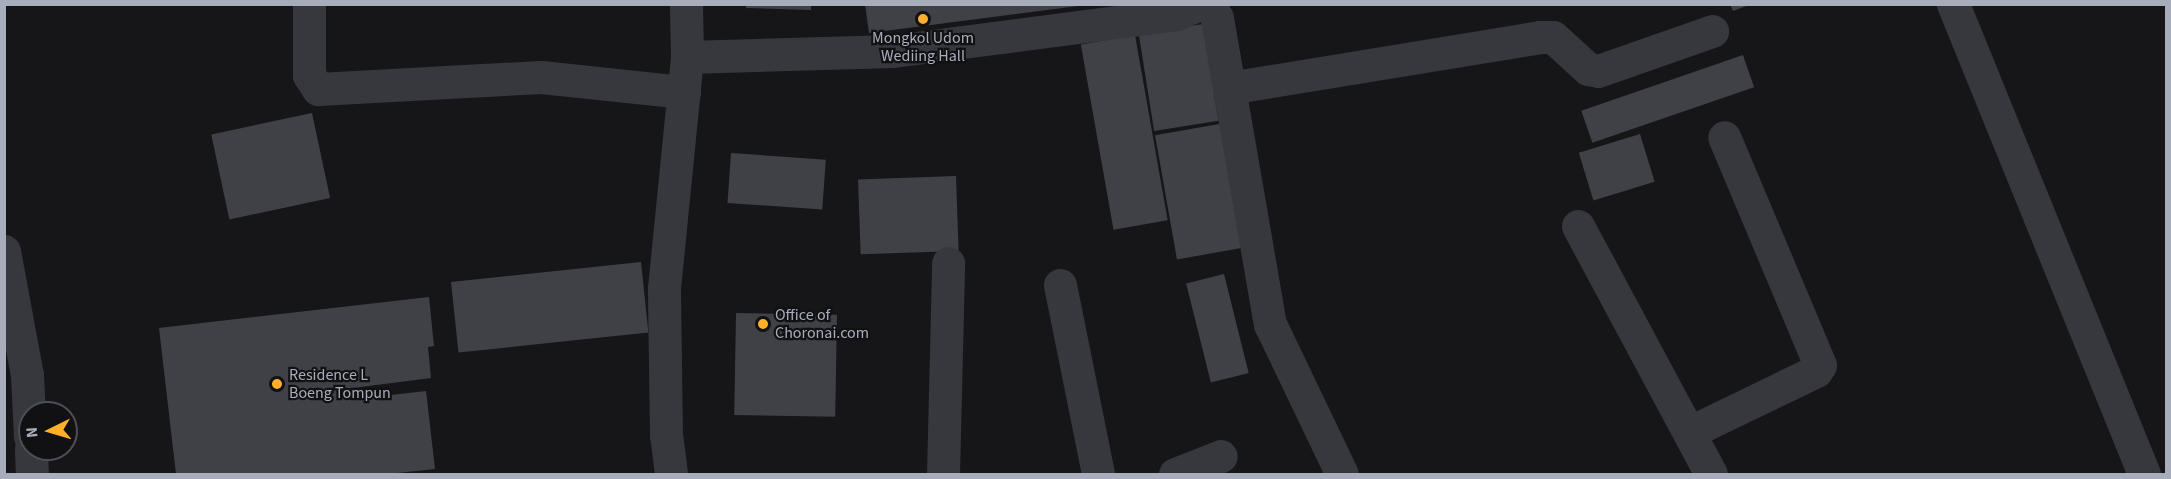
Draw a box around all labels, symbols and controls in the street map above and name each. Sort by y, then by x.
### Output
marker: Mongkol Udom Wediing Hall [916,12,930,26]
place label: Mongkol Udom Wediing Hall [872,28,974,66]
place label: Office of Choronai.com [775,305,869,343]
marker: Office of Choronai.com [756,317,770,331]
place label: Residence L Boeng Tompun [289,365,391,403]
marker: Residence L Boeng Tompun [270,377,284,391]
north arrow [18,401,78,461]
text: N [21,426,43,439]

